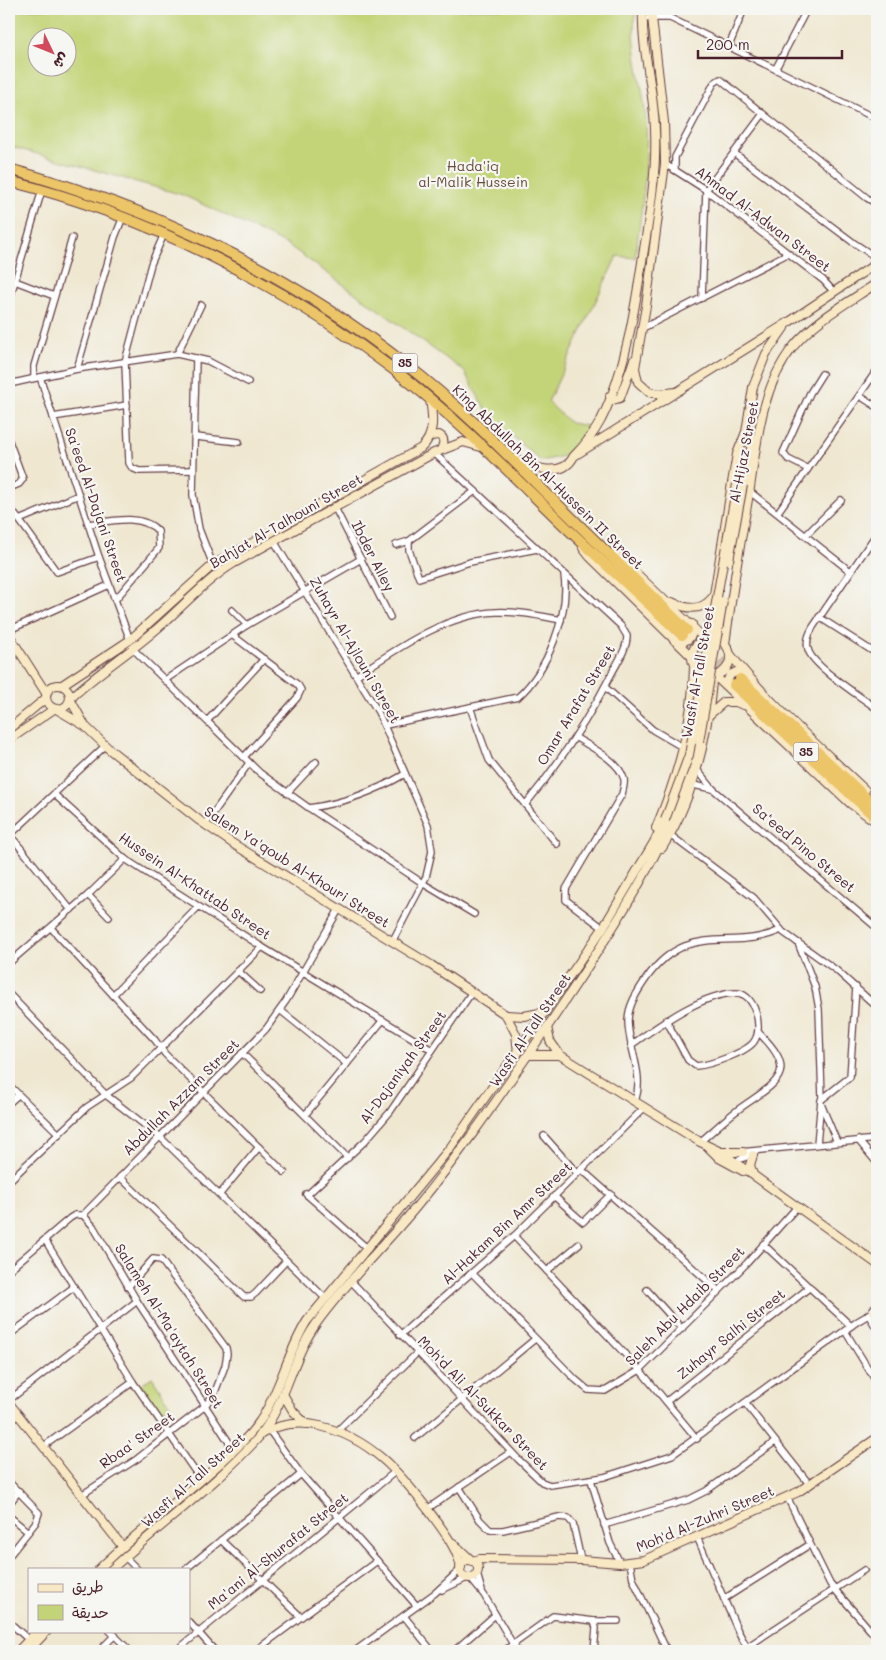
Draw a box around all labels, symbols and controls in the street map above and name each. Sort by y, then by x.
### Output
north arrow [28,28,78,78]
scale bar [698,28,842,60]
text: 200 m [706,34,750,54]
text: ش [50,49,74,73]
park label: Hada'iq al-Malik Hussein [418,156,528,191]
street label: Ahmad Al-Adwan Street [692,161,835,276]
road number: 35 [392,353,418,372]
street label: King Abdullah Bin Al-Hussein II Street [449,380,648,573]
street label: Al-Hijaz Street [724,399,763,505]
street label: Sa'eed Al-Dajani Street [61,425,132,585]
street label: Bahjat Al-Talhouni Street [206,469,366,572]
street label: Ibder Alley [348,517,399,594]
street label: Zuhayr Al-Ajlouni Street [306,573,405,727]
street label: Wasfi Al-Tall Street [677,604,718,739]
street label: Omar Arafat Street [532,641,619,768]
road number: 35 [794,742,818,762]
street label: Sa‘eed Pino Street [749,799,860,896]
street label: Salem Ya'qoub Al-Khouri Street [201,801,394,932]
street label: Hussein Al-Khattab Street [115,827,275,944]
street label: Wasfi Al-Tall Street [484,969,575,1090]
street label: Al-Dajaniyah Street [355,1006,450,1127]
street label: Abdullah Azzam Street [118,1034,243,1159]
street label: Al-Hakam Bin Amr Street [437,1157,576,1288]
street label: Salameh Al-Ma'aytah Street [111,1240,228,1412]
street label: Saleh Abu Hdaib Street [621,1242,749,1370]
street label: Zuhayr Salhi Street [673,1284,789,1383]
street label: Moh'd Ali Al-Sukkar Street [414,1331,553,1474]
street label: Rbaa' Street [95,1407,178,1472]
street label: Wasfi Al-Tall Street [137,1428,249,1531]
street label: Moh'd Al-Zuhri Street [633,1481,777,1556]
street label: Ma'ani Al-Shurafat Street [203,1488,352,1613]
legend [28,1568,190,1632]
text: طريق [72,1576,104,1596]
text: حديقة [72,1602,109,1622]

